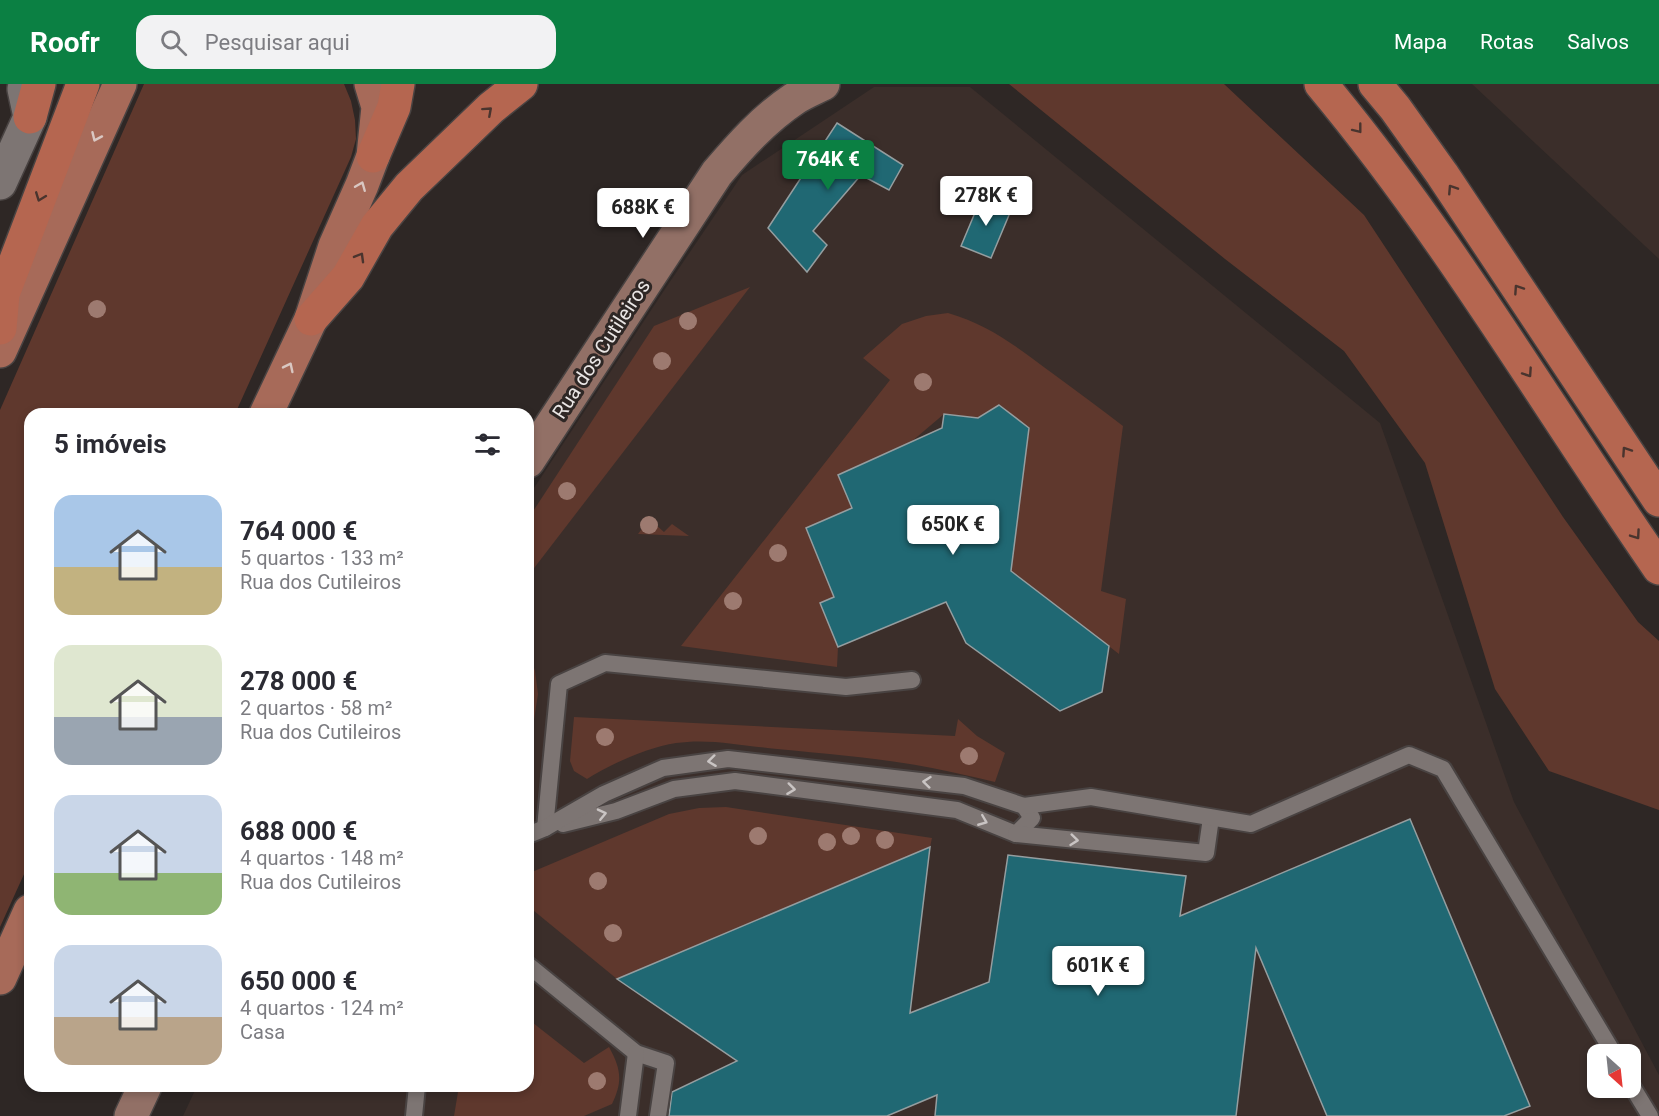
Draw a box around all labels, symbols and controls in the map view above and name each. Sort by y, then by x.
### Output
search box [136,15,556,69]
text: Roofr [30,26,100,59]
icon: search [157,26,190,59]
text: Pesquisar aqui [205,30,350,55]
text: Mapa [1394,30,1447,54]
text: Rotas [1480,30,1534,54]
text: Salvos [1567,30,1629,54]
one-way arrow [481,107,491,118]
one-way arrow [1351,122,1362,133]
one-way arrow [91,131,103,142]
pin: 764K € [779,140,877,191]
text: 764K € [796,147,860,171]
pin: 278K € [937,176,1035,227]
one-way arrow [354,181,366,192]
text: 278K € [954,183,1018,207]
one-way arrow [1448,184,1459,195]
pin: 688K € [594,188,692,239]
one-way arrow [35,191,47,202]
text: 688K € [611,195,675,219]
one-way arrow [353,253,365,263]
street label: Rua dos Cutileiros [547,275,655,423]
one-way arrow [1514,285,1525,296]
one-way arrow [281,362,293,373]
one-way arrow [1521,366,1532,377]
icon: filters [471,428,504,461]
text: 5 imóveis [54,429,167,459]
one-way arrow [1622,447,1634,457]
pin: 650K € [904,505,1002,556]
text: 650K € [921,512,985,536]
text: 764 000 € [240,516,357,546]
icon: home [102,519,174,591]
one-way arrow [1629,528,1640,539]
text: 5 quartos · 133 m² [240,546,404,570]
text: Rua dos Cutileiros [240,570,401,594]
text: 278 000 € [240,666,357,696]
icon: home [102,669,174,741]
text: 2 quartos · 58 m² [240,696,392,720]
text: Rua dos Cutileiros [240,720,401,744]
one-way arrow [707,755,716,767]
one-way arrow [922,776,931,789]
one-way arrow [787,782,796,794]
one-way arrow [597,809,607,822]
one-way arrow [977,814,988,826]
text: 688 000 € [240,816,357,846]
icon: home [102,819,174,891]
one-way arrow [1070,833,1079,846]
text: 4 quartos · 148 m² [240,846,404,870]
text: Rua dos Cutileiros [240,870,401,894]
pin: 601K € [1049,946,1147,997]
text: 601K € [1066,953,1130,977]
text: 650 000 € [240,966,357,996]
icon: home [102,969,174,1041]
text: 4 quartos · 124 m² [240,996,404,1020]
text: Casa [240,1020,285,1044]
north arrow [1587,1044,1641,1098]
map controls [1587,1044,1641,1098]

